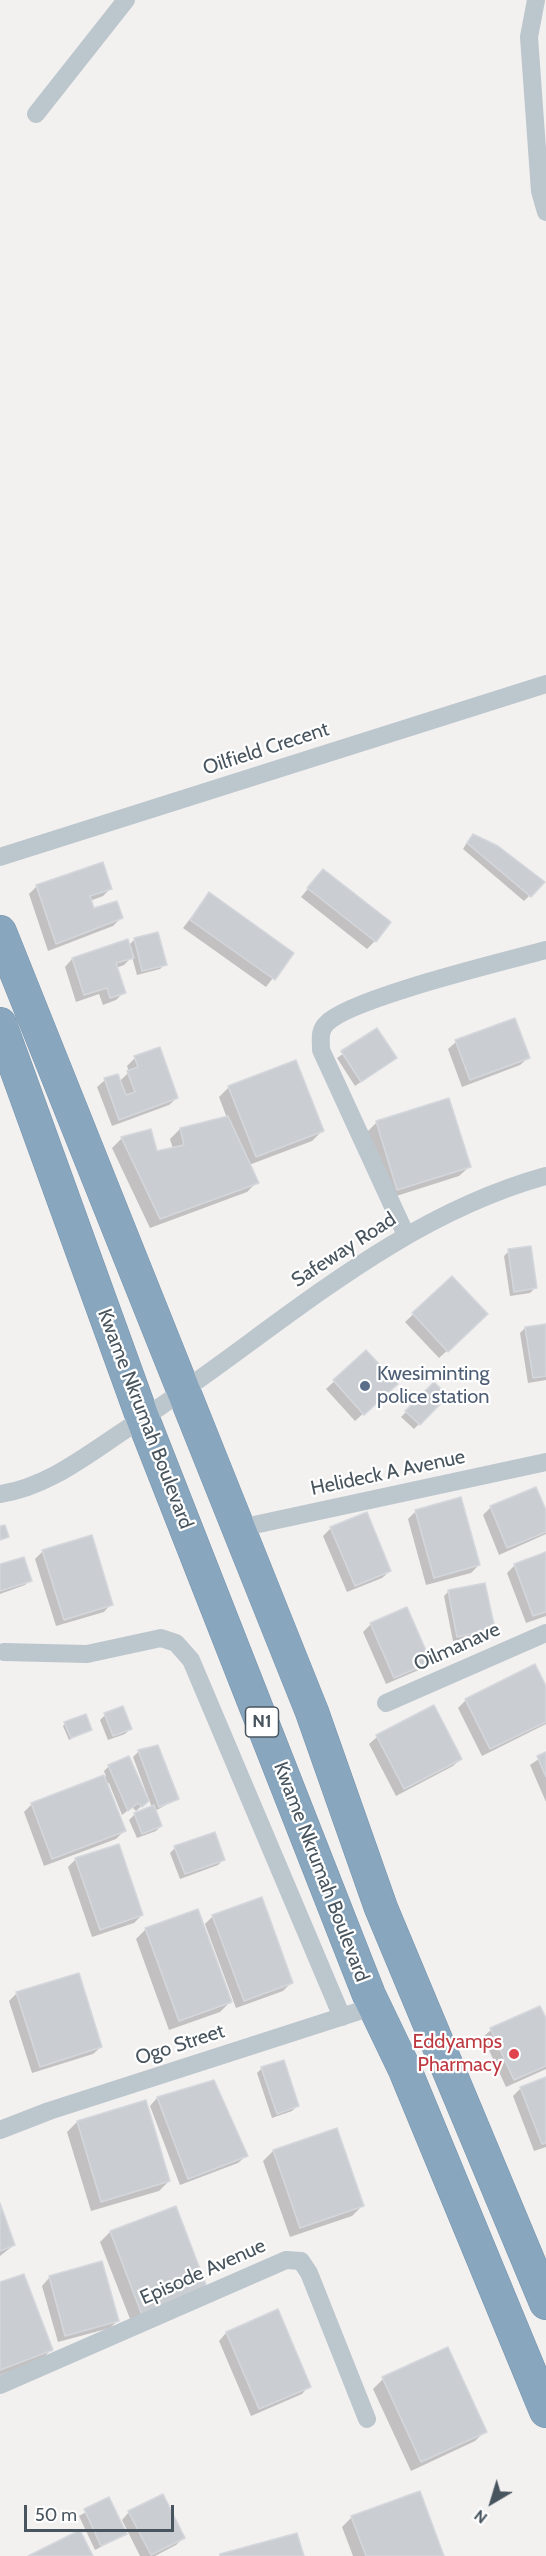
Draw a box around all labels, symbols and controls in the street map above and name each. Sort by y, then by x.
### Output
street label: Oilfield Crecent [200,717,332,781]
street label: Safeway Road [287,1207,401,1293]
street label: Kwame Nkrumah Boulevard [92,1306,198,1532]
place label: Kwesiminting police station [377,1362,489,1409]
marker: Kwesiminting police station [358,1379,372,1393]
street label: Helideck A Avenue [309,1445,467,1501]
street label: Oilmanave [410,1617,504,1677]
road number: N1 [246,1707,278,1737]
street label: Kwame Nkrumah Boulevard [268,1759,374,1985]
street label: Ogo Street [132,2019,228,2071]
place label: Eddyamps Pharmacy [413,2030,502,2077]
marker: Eddyamps Pharmacy [507,2047,521,2061]
street label: Episode Avenue [137,2234,269,2310]
north arrow [462,2472,522,2532]
scale bar [27,2493,177,2531]
text: 50 m [35,2504,77,2526]
text: N [470,2506,491,2528]

